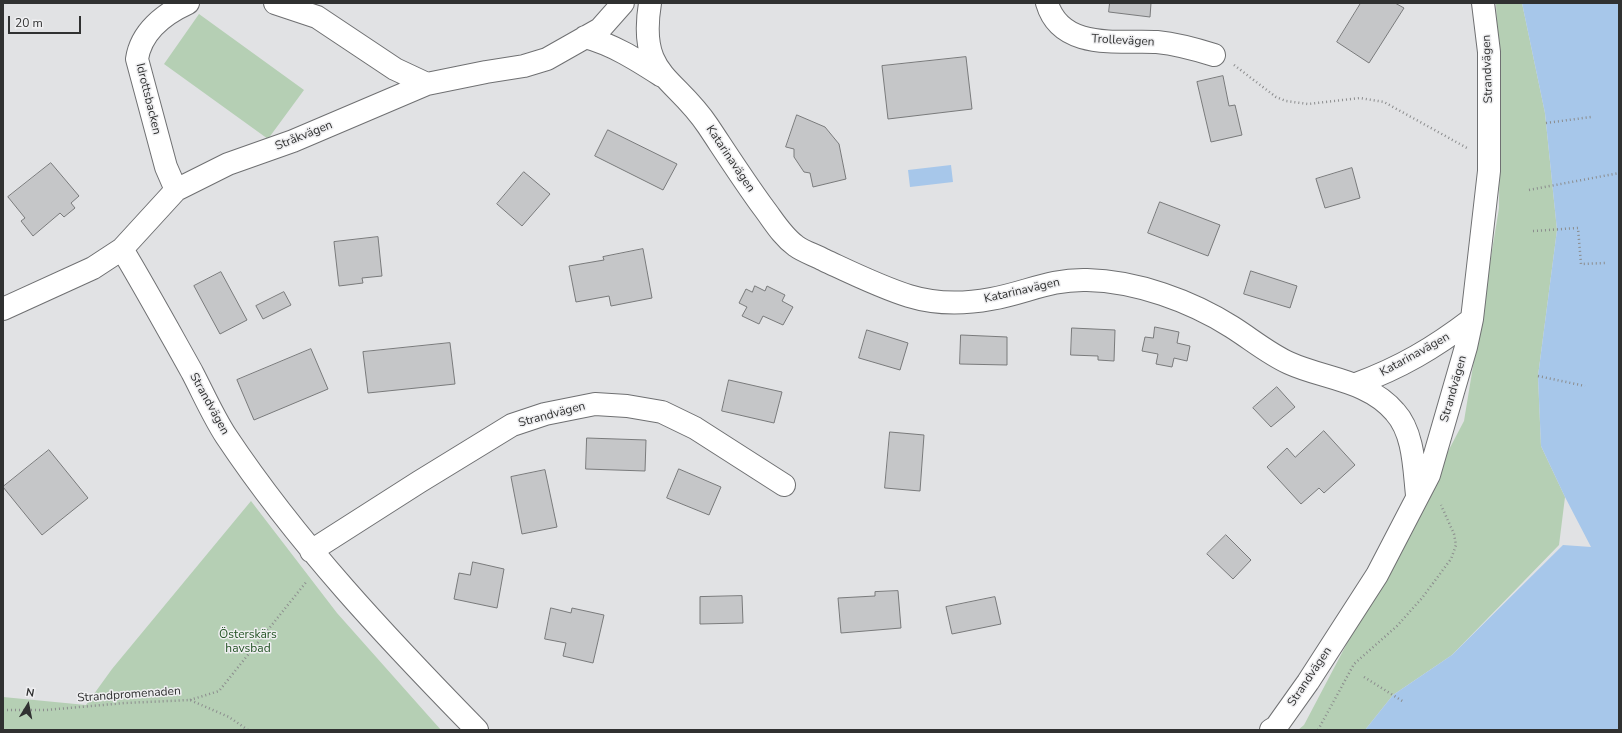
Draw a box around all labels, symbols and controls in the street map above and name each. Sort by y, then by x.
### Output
scale bar [10,8,83,34]
text: 20 m [15,15,43,31]
street label: Trollevägen [1091,32,1155,50]
street label: Strandvägen [1480,34,1496,104]
street label: Idrottsbacken [132,62,164,136]
street label: Stråkvägen [273,118,335,154]
street label: Katarinavägen [702,123,758,195]
street label: Katarinavägen [983,275,1061,307]
street label: Katarinavägen [1378,330,1452,380]
street label: Strandvägen [1438,354,1470,424]
street label: Strandvägen [186,371,232,437]
street label: Strandvägen [517,399,587,431]
park label: Österskärs havsbad [219,628,277,656]
street label: Strandvägen [1285,645,1335,709]
street label: Strandpromenaden [77,684,181,706]
north arrow [8,685,48,725]
text: N [25,685,36,701]

